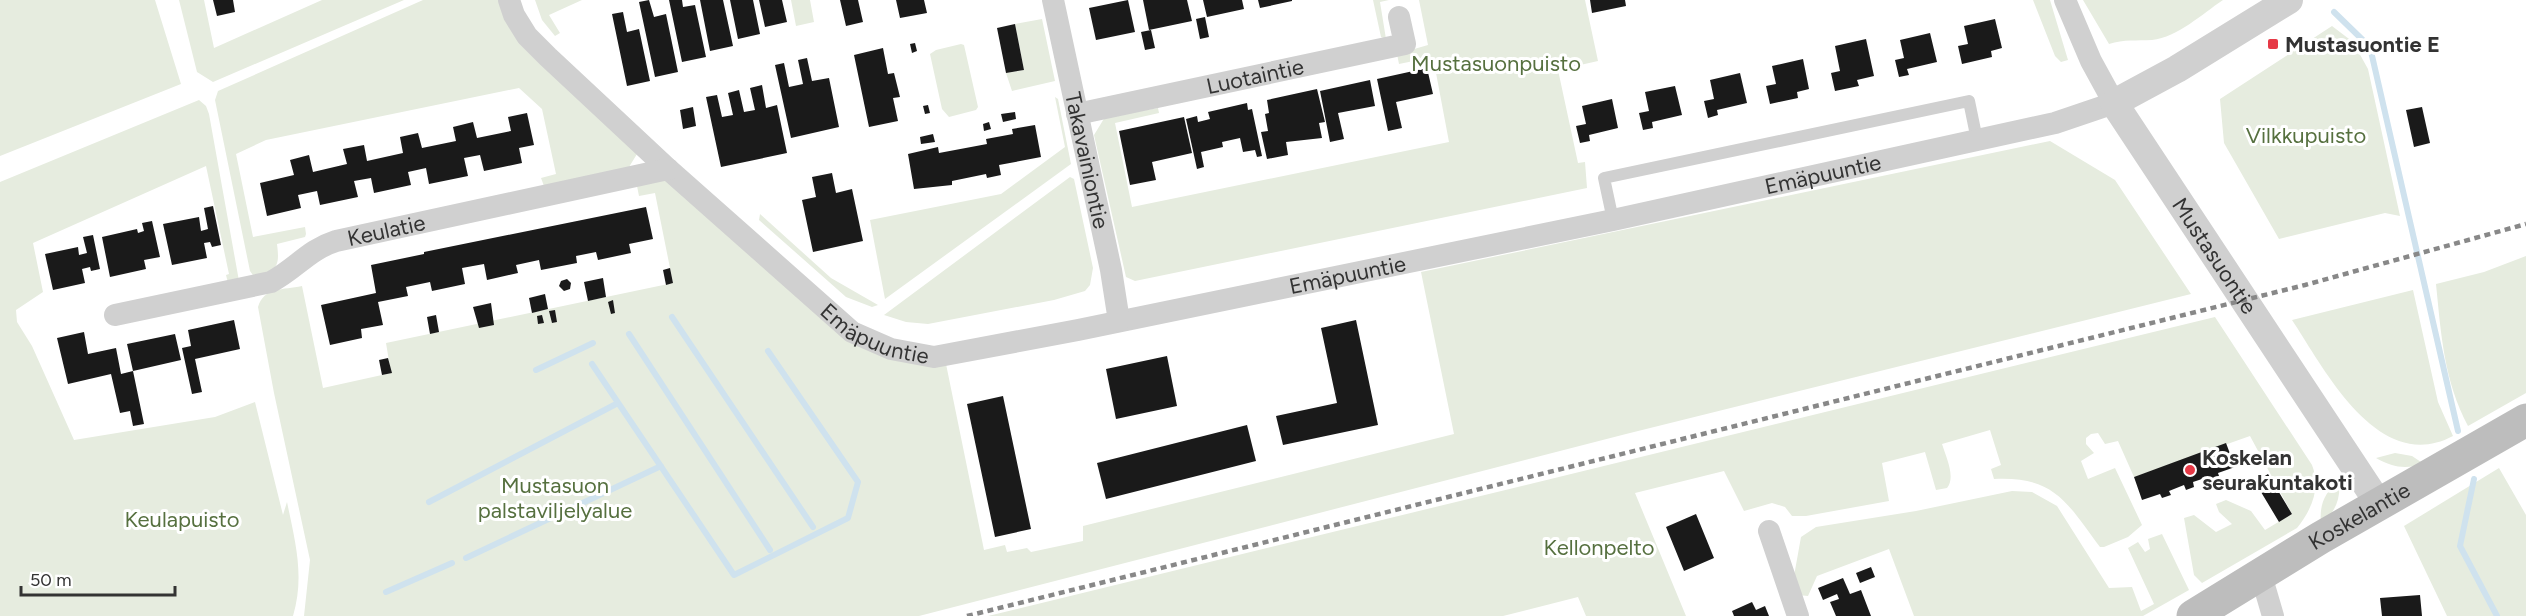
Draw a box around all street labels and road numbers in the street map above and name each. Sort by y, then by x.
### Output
street label: Luotaintie [1204,52,1306,100]
street label: Takavainiontie [1060,90,1115,231]
street label: Emäpuuntie [1762,148,1884,200]
street label: Mustasuontie [2167,192,2263,319]
street label: Keulatie [345,209,428,252]
street label: Emäpuuntie [1287,249,1408,300]
street label: Emäpuuntie [815,297,931,369]
street label: Koskelantie [2303,476,2415,555]

